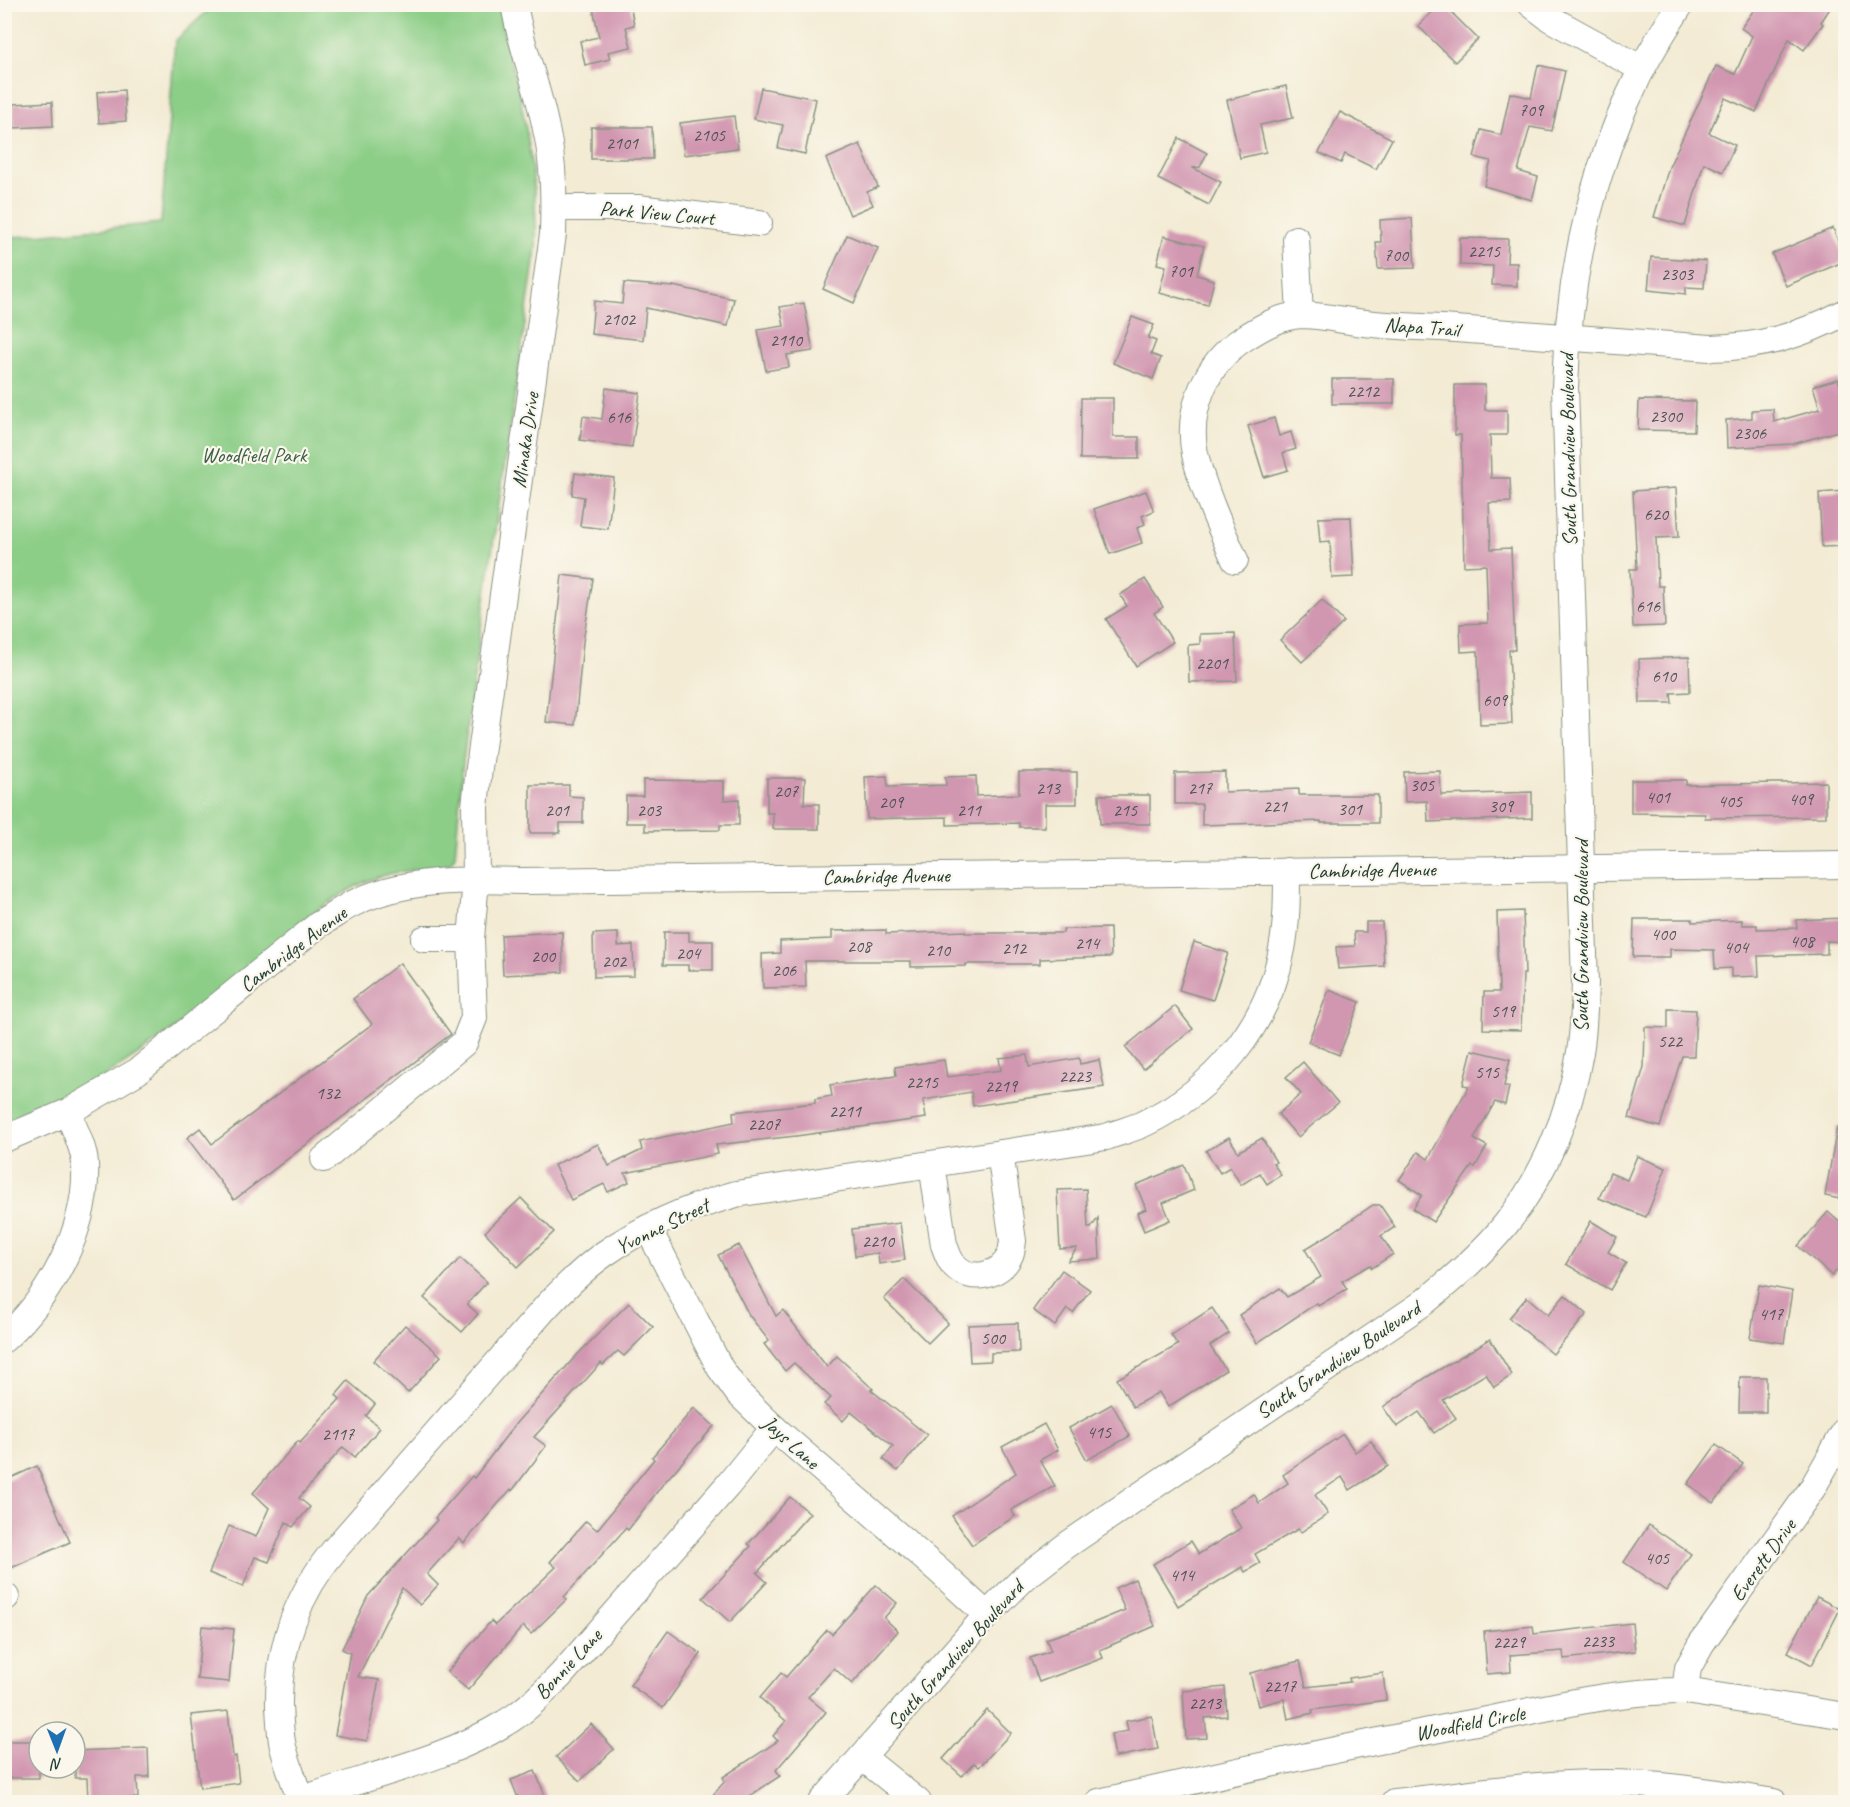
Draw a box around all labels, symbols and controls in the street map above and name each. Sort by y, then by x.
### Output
house number: 709 [1519,99,1545,121]
house number: 2105 [693,124,726,146]
house number: 2101 [606,132,639,154]
street label: Park View Court [598,195,718,231]
house number: 2215 [1468,240,1501,262]
house number: 700 [1384,244,1410,266]
house number: 701 [1169,260,1194,282]
house number: 2303 [1661,263,1695,285]
house number: 2102 [603,308,637,330]
street label: Napa Trail [1383,311,1464,343]
house number: 2110 [770,329,804,351]
street label: South Grandview Boulevard [1553,350,1583,547]
house number: 2212 [1347,380,1381,402]
street label: Minaka Drive [505,389,545,489]
house number: 2300 [1650,405,1684,427]
house number: 616 [607,406,632,428]
house number: 2306 [1734,422,1767,444]
park label: Woodfield Park [202,442,308,468]
house number: 620 [1644,503,1670,525]
house number: 616 [1636,595,1661,617]
house number: 2201 [1196,652,1229,674]
house number: 610 [1652,665,1678,687]
house number: 609 [1483,689,1509,711]
house number: 305 [1410,774,1435,796]
house number: 213 [1036,777,1062,799]
house number: 217 [1188,777,1213,799]
house number: 207 [774,780,799,802]
house number: 401 [1646,786,1671,808]
house number: 409 [1789,788,1815,810]
house number: 405 [1718,790,1743,812]
house number: 209 [879,791,905,813]
house number: 221 [1263,795,1288,817]
house number: 309 [1489,795,1515,817]
house number: 301 [1338,798,1363,820]
house number: 201 [545,799,570,821]
house number: 203 [637,799,663,821]
house number: 211 [957,799,982,821]
house number: 215 [1113,799,1138,821]
street label: South Grandview Boulevard [1568,836,1594,1032]
street label: Cambridge Avenue [1308,856,1437,884]
street label: Cambridge Avenue [822,862,951,890]
street label: Cambridge Avenue [234,900,353,998]
house number: 400 [1651,923,1677,945]
house number: 408 [1790,930,1816,952]
house number: 214 [1075,932,1101,954]
house number: 208 [847,935,873,957]
house number: 404 [1724,936,1750,958]
house number: 212 [1002,937,1028,959]
house number: 210 [926,939,952,961]
house number: 204 [676,942,702,964]
house number: 200 [531,945,557,967]
house number: 202 [602,950,628,972]
house number: 206 [772,959,797,981]
house number: 519 [1491,1000,1517,1022]
house number: 522 [1658,1030,1684,1052]
house number: 515 [1475,1061,1500,1083]
house number: 2223 [1059,1065,1093,1087]
house number: 2215 [906,1071,939,1093]
house number: 2219 [985,1075,1019,1097]
house number: 132 [316,1082,342,1104]
house number: 2211 [829,1100,862,1122]
house number: 2207 [748,1113,781,1135]
street label: Yvonne Street [611,1191,716,1260]
house number: 2210 [862,1230,896,1252]
street label: South Grandview Boulevard [1251,1293,1428,1425]
house number: 417 [1759,1303,1784,1325]
house number: 500 [981,1327,1007,1349]
street label: Jays Lane [756,1409,826,1475]
house number: 415 [1087,1421,1112,1443]
house number: 2117 [322,1423,355,1445]
street label: Everett Drive [1724,1512,1803,1606]
house number: 405 [1645,1547,1670,1569]
house number: 414 [1170,1564,1196,1586]
street label: South Grandview Boulevard [881,1572,1032,1735]
street label: Bonnie Lane [529,1622,608,1705]
house number: 2233 [1582,1630,1616,1652]
house number: 2229 [1493,1631,1527,1653]
house number: 2217 [1264,1675,1297,1697]
house number: 2213 [1189,1692,1223,1714]
street label: Woodfield Circle [1413,1699,1528,1746]
north arrow [27,1720,87,1780]
text: N [49,1754,62,1774]

